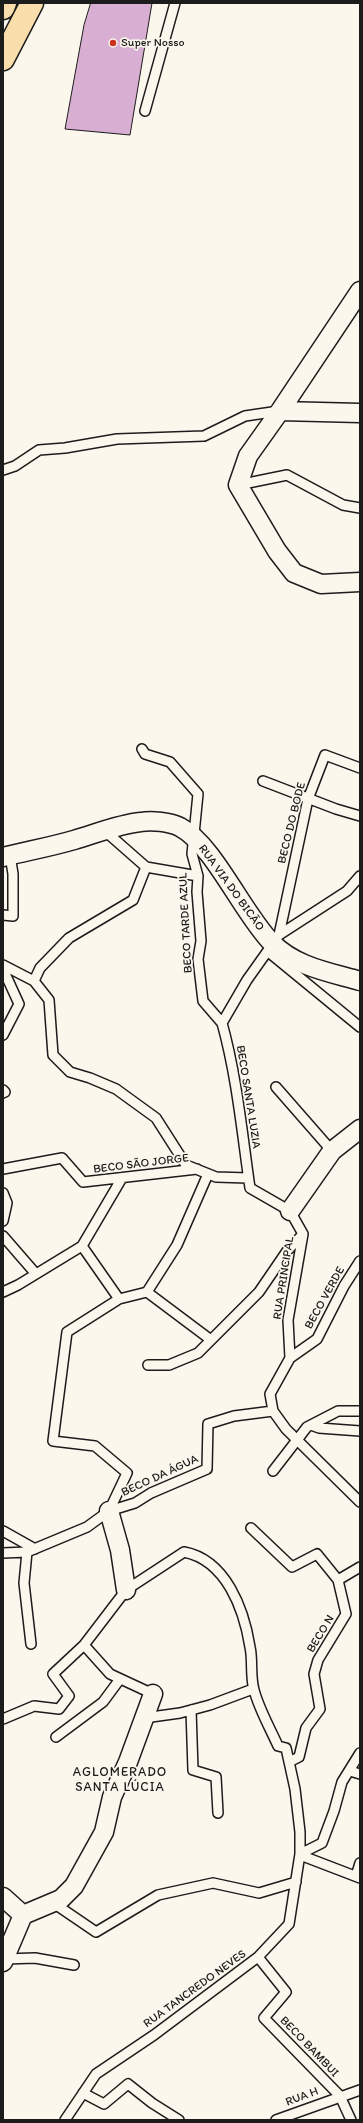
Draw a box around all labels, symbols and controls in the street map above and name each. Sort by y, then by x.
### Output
place label: Super Nosso [121,36,185,50]
marker: Super Nosso [108,38,118,48]
street label: BECO DO BODE [275,781,309,865]
street label: RUA VIA DO BICÃO [195,842,267,934]
street label: BECO TARDE AZUL [176,872,196,974]
street label: BECO SANTA LUZIA [233,1044,263,1150]
street label: BECO SÃO JORGE [92,1151,190,1177]
street label: RUA PRINCIPAL [270,1235,298,1321]
street label: BECO VERDE [302,1264,348,1332]
street label: BECO DA ÁGUA [119,1452,201,1500]
street label: BECO N [304,1612,338,1656]
district label: AGLOMERADO SANTA LÚCIA [73,1765,167,1796]
street label: RUA TANCREDO NEVES [141,1947,249,2031]
street label: BECO BAMBUI [276,2014,342,2080]
street label: RUA H [284,2084,320,2110]

